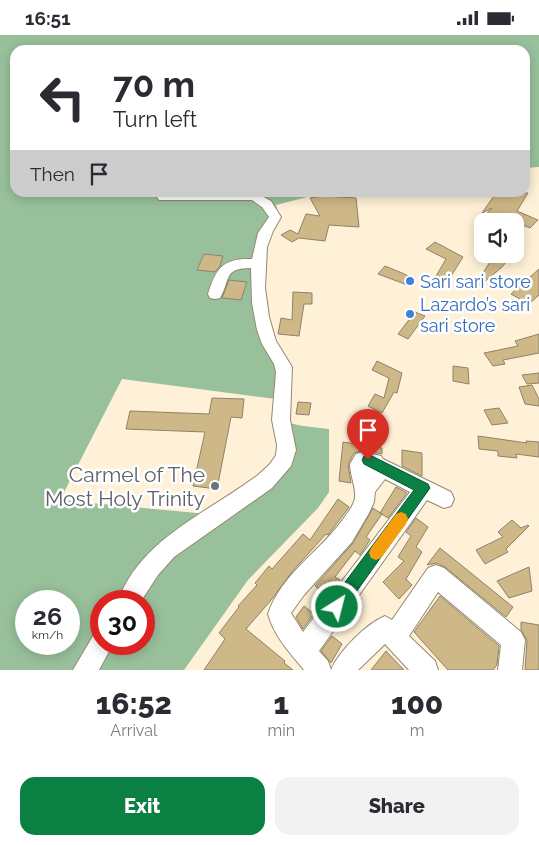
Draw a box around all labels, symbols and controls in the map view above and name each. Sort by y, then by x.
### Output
text: 16:51 [25,7,71,29]
text: 70 m [113,64,195,105]
icon: left [30,65,95,130]
text: Turn left [113,106,197,132]
icon: arrive [85,160,113,188]
text: Then [30,163,75,185]
map controls [474,213,524,263]
button: sound [474,213,524,263]
place label: Sari sari store [420,271,531,292]
marker: Sari sari store [404,275,416,287]
place label: Lazardo’s sari sari store [420,294,530,336]
marker: Lazardo’s sari sari store [404,308,416,320]
pin [347,409,389,460]
icon: arrive [354,416,382,444]
place label: Carmel of The Most Holy Trinity [45,462,205,511]
marker: Carmel of The Most Holy Trinity [209,480,221,492]
position arrow [310,580,362,632]
speed limit sign: 30 [90,590,155,655]
text: 26 [33,601,62,631]
text: km/h [32,628,63,642]
text: 16:52 [96,686,172,721]
text: 1 [274,686,289,721]
text: 100 [391,686,443,721]
text: Arrival [110,721,157,740]
text: min [268,721,295,740]
text: m [410,721,424,740]
button: Exit [20,777,265,835]
button: Share [275,777,519,835]

